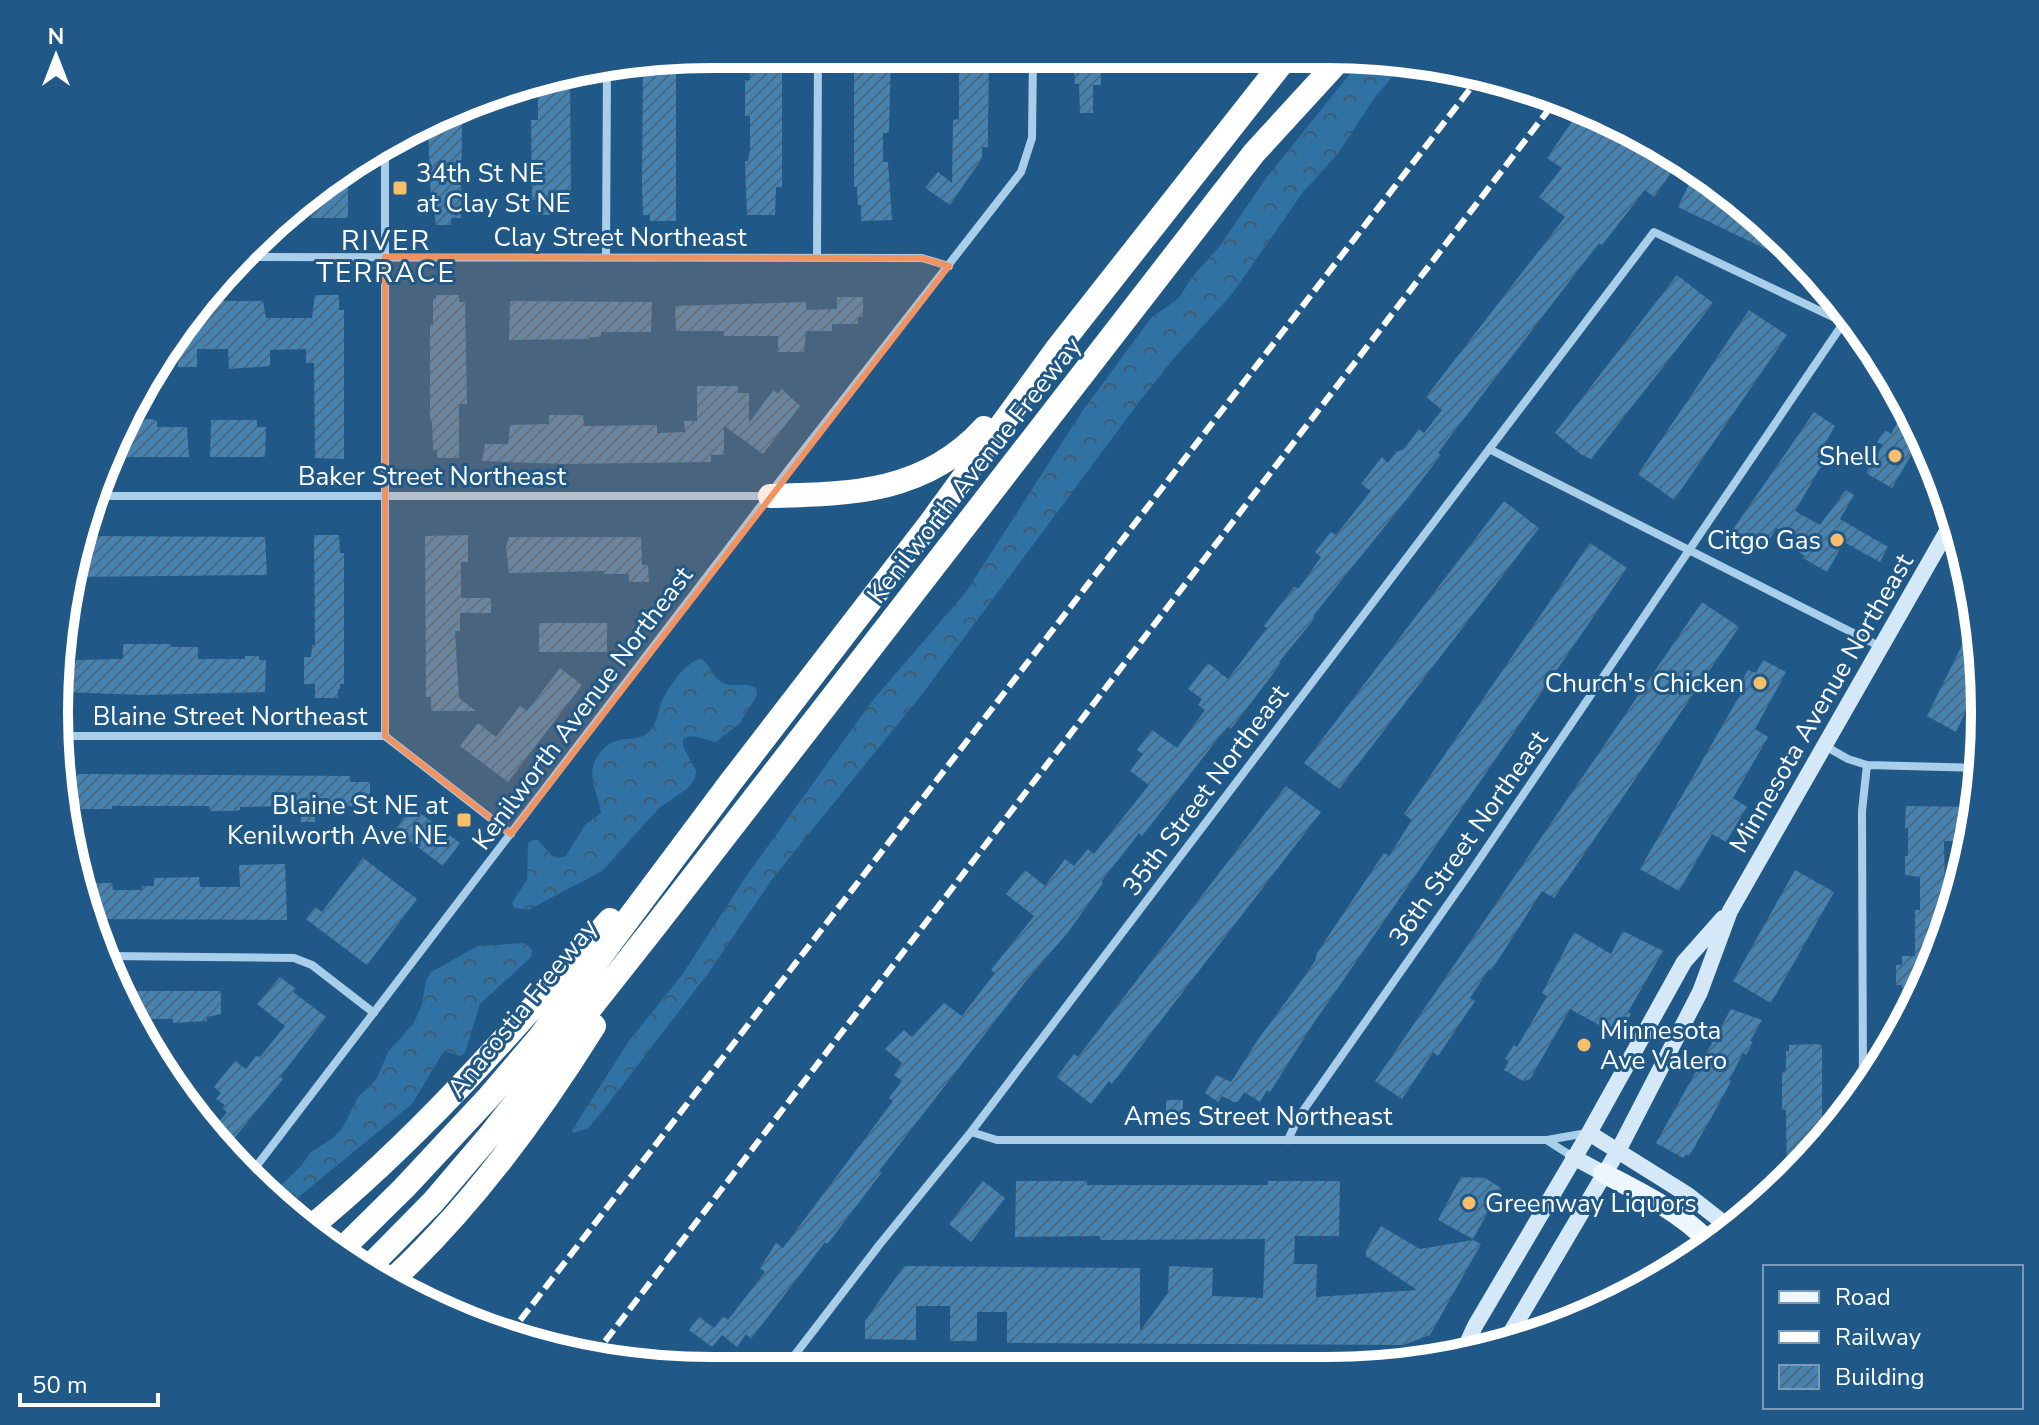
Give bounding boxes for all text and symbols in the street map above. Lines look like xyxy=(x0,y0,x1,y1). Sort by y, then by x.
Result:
north arrow xyxy=(16,16,96,96)
text: N xyxy=(48,22,64,52)
place label: 34th St NE at Clay St NE xyxy=(416,156,571,221)
marker: 34th St NE at Clay St NE xyxy=(391,179,409,197)
street label: Clay Street Northeast xyxy=(493,220,747,255)
district label: RIVER TERRACE xyxy=(316,222,456,292)
street label: Kenilworth Avenue Freeway xyxy=(859,329,1090,611)
place label: Shell xyxy=(1819,439,1879,474)
marker: Shell xyxy=(1886,447,1904,465)
street label: Baker Street Northeast xyxy=(298,459,567,494)
place label: Citgo Gas xyxy=(1707,523,1821,558)
marker: Citgo Gas xyxy=(1828,531,1846,549)
street label: Minnesota Avenue Northeast xyxy=(1721,547,1922,859)
street label: Kenilworth Avenue Northeast xyxy=(464,559,701,857)
place label: Church's Chicken xyxy=(1545,666,1744,701)
marker: Church's Chicken xyxy=(1751,674,1769,692)
street label: 35th Street Northeast xyxy=(1114,677,1297,903)
street label: Blaine Street Northeast xyxy=(93,699,368,734)
street label: 36th Street Northeast xyxy=(1381,723,1557,953)
place label: Blaine St NE at Kenilworth Ave NE xyxy=(227,788,449,853)
marker: Blaine St NE at Kenilworth Ave NE xyxy=(455,811,473,829)
street label: Anacostia Freeway xyxy=(439,911,606,1105)
place label: Minnesota Ave Valero xyxy=(1600,1013,1727,1078)
marker: Minnesota Ave Valero xyxy=(1575,1036,1593,1054)
street label: Ames Street Northeast xyxy=(1124,1099,1393,1134)
place label: Greenway Liquors xyxy=(1485,1186,1697,1221)
marker: Greenway Liquors xyxy=(1460,1194,1478,1212)
legend xyxy=(1763,1265,2023,1409)
text: Road xyxy=(1835,1281,1891,1313)
text: Railway xyxy=(1835,1321,1922,1353)
scale bar xyxy=(20,1357,158,1407)
text: Building xyxy=(1835,1361,1925,1393)
text: 50 m xyxy=(32,1369,88,1401)

